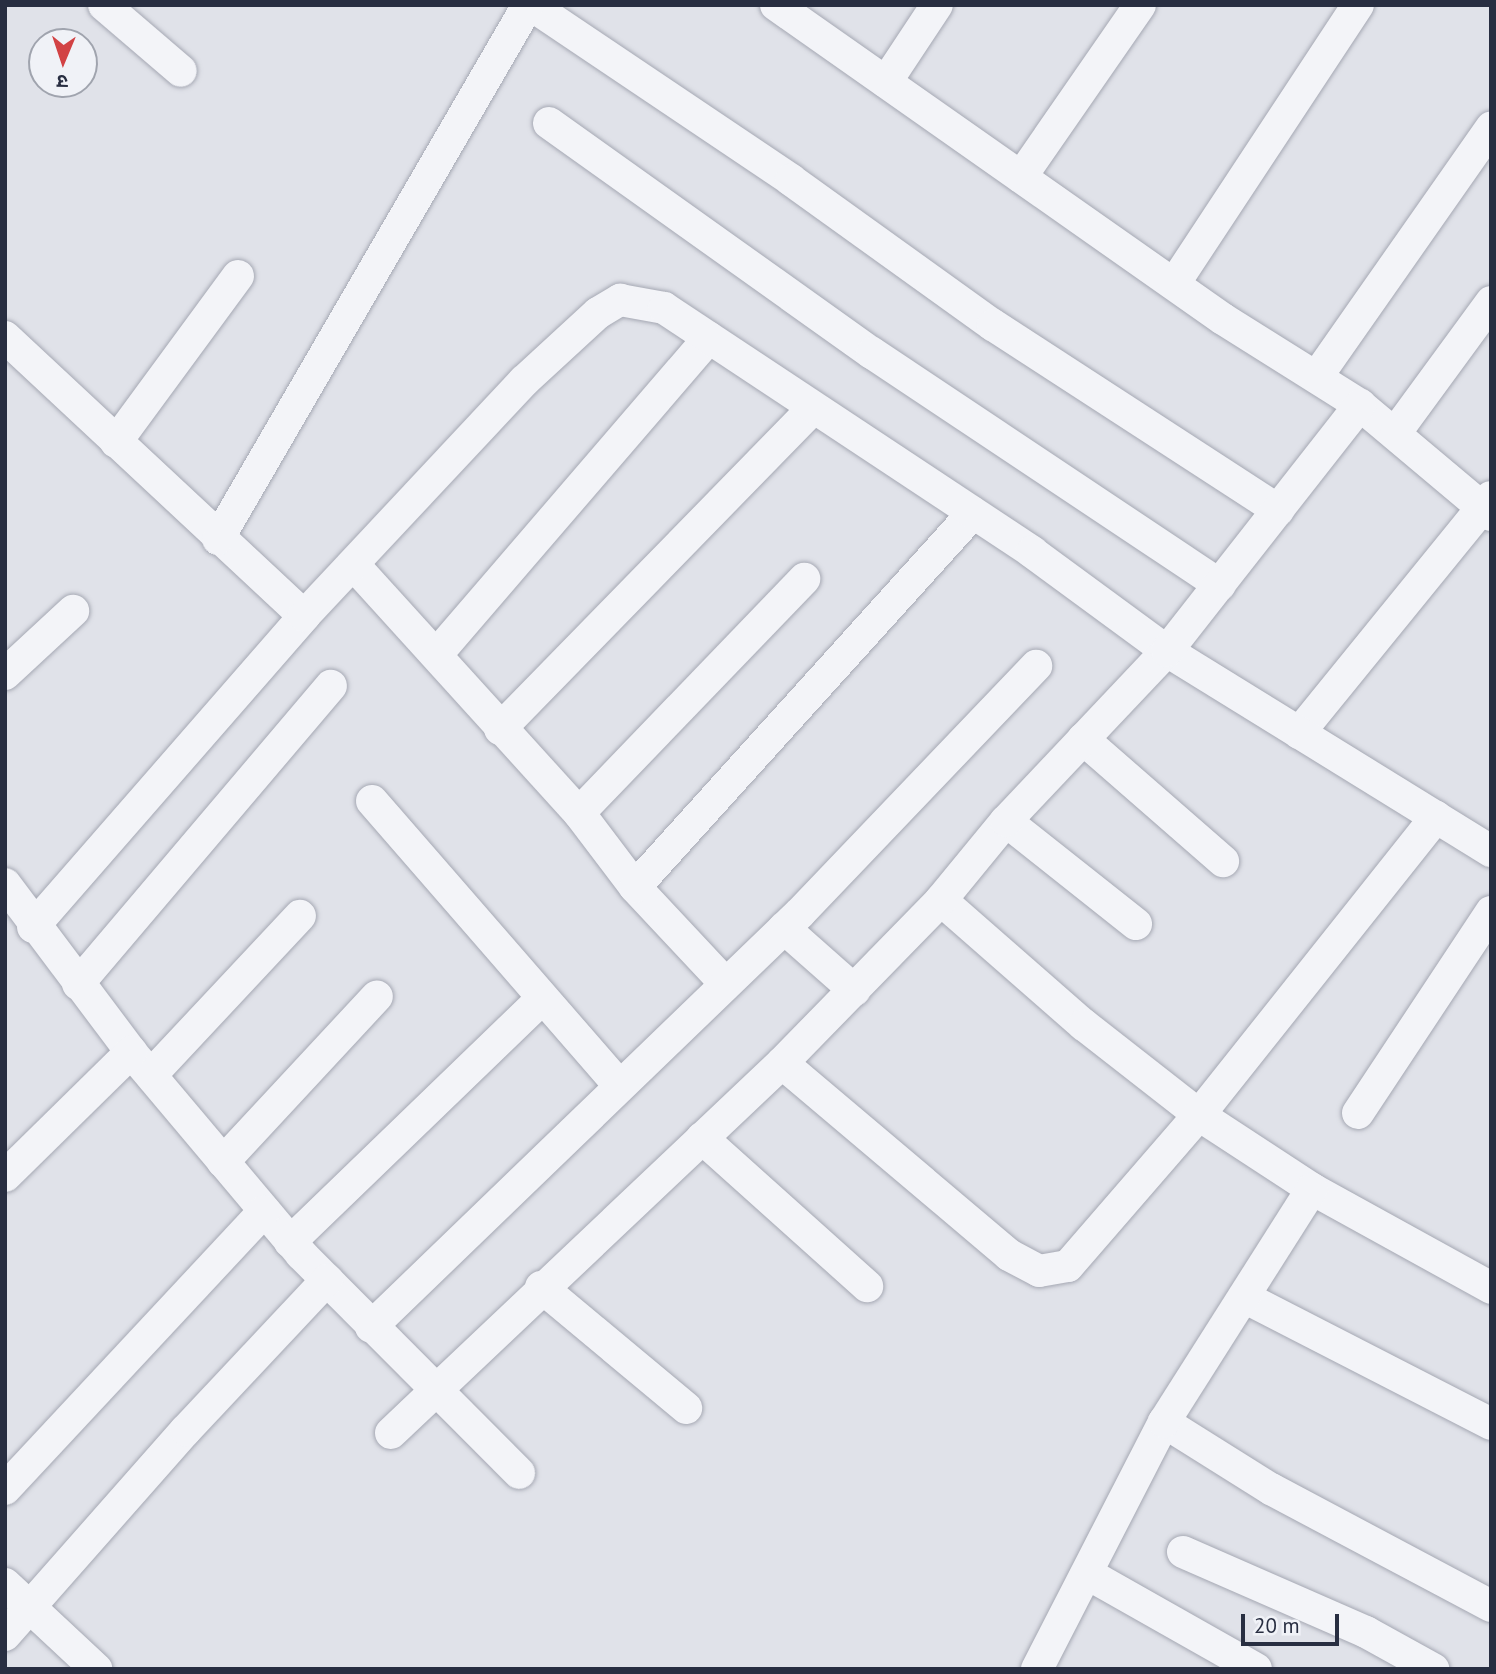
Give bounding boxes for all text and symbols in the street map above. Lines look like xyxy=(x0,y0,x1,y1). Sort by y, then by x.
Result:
north arrow xyxy=(28,28,98,98)
text: उ xyxy=(56,70,68,94)
scale bar xyxy=(1244,1600,1342,1644)
text: 20 m xyxy=(1254,1612,1300,1639)

